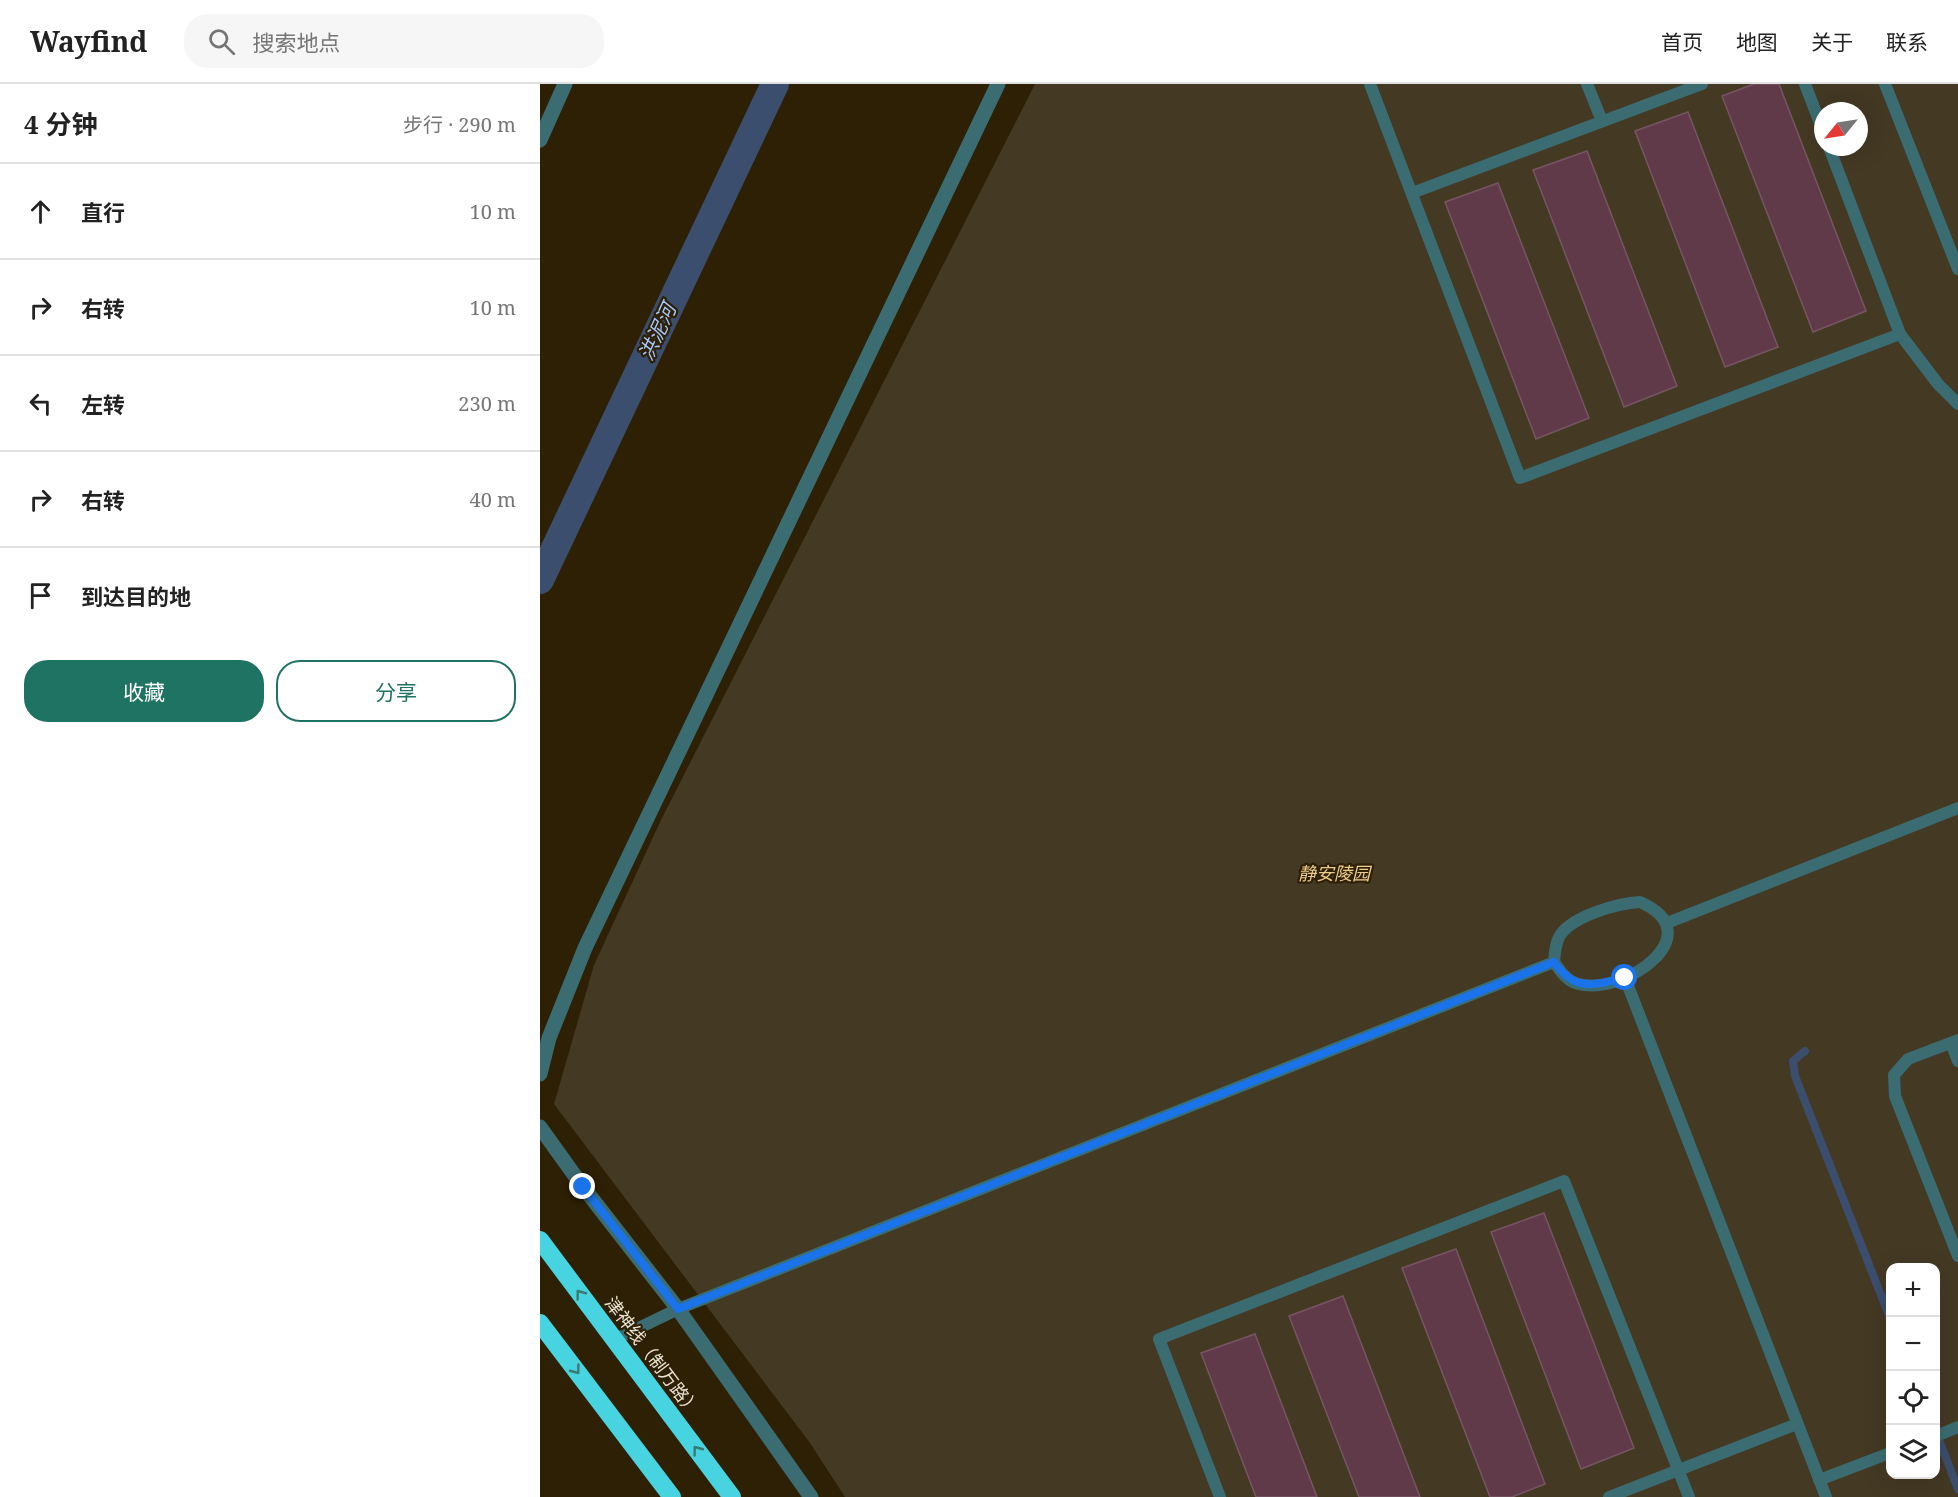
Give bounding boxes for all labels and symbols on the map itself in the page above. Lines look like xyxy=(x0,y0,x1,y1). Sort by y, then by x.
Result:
north arrow xyxy=(1814,102,1868,156)
water label: 洪泥河 xyxy=(632,295,684,365)
park label: 静安陵园 xyxy=(1298,861,1373,885)
route start xyxy=(1611,964,1637,990)
route end xyxy=(569,1173,595,1199)
one-way arrow xyxy=(576,1289,587,1300)
street label: 津神线（制万路） xyxy=(600,1291,706,1421)
one-way arrow xyxy=(568,1363,579,1374)
one-way arrow xyxy=(693,1446,704,1457)

